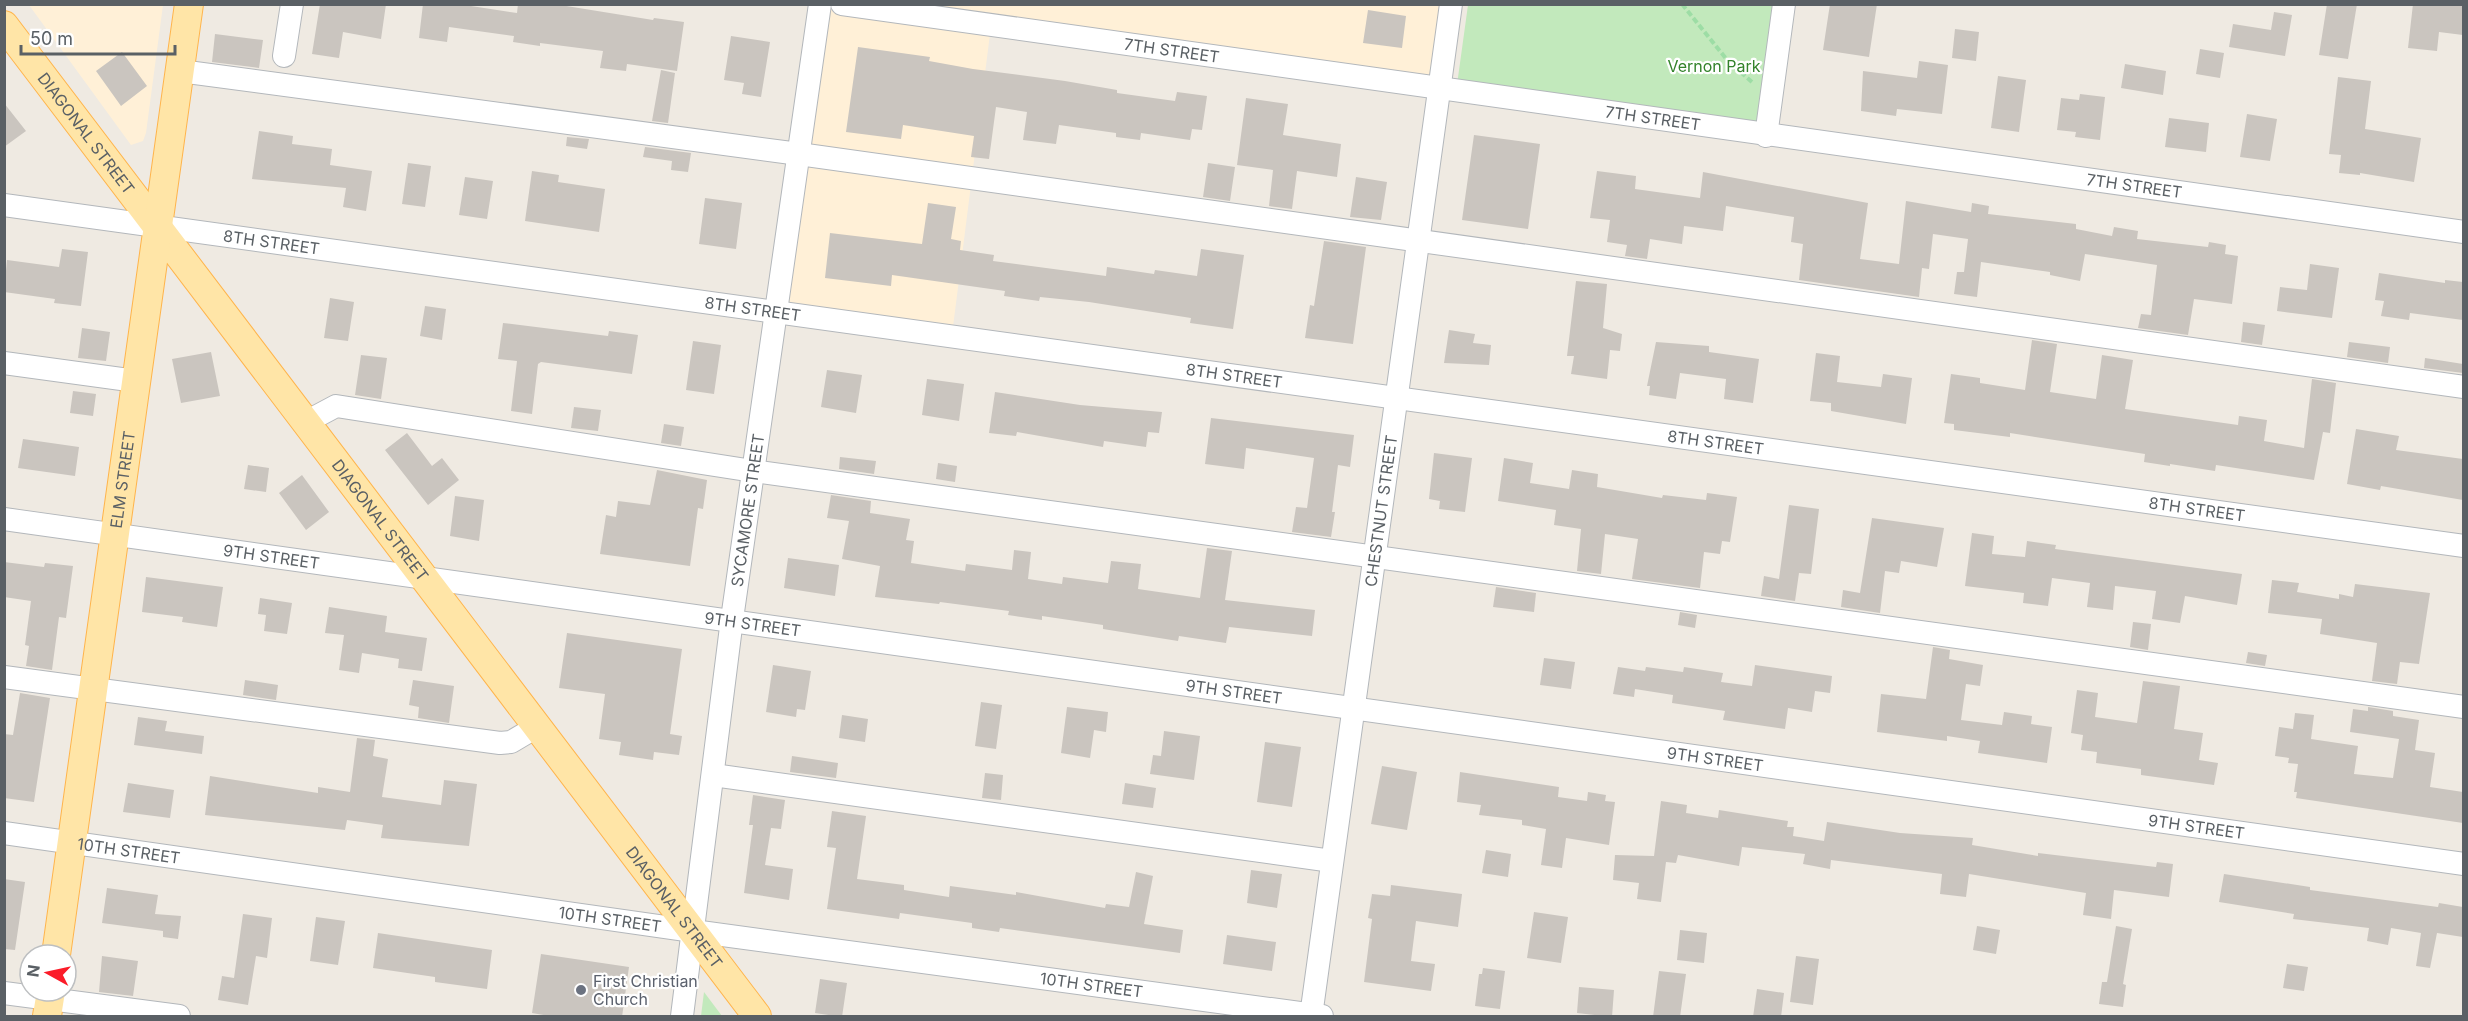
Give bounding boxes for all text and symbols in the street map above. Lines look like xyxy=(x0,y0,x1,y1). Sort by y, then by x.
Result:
scale bar xyxy=(21,18,176,56)
text: 50 m xyxy=(30,28,73,49)
street label: 7TH STREET xyxy=(1123,34,1221,67)
park label: Vernon Park xyxy=(1667,56,1761,76)
street label: DIAGONAL STREET xyxy=(34,68,139,198)
street label: 7TH STREET xyxy=(1604,101,1702,135)
street label: 7TH STREET xyxy=(2085,169,2183,202)
street label: 8TH STREET xyxy=(222,226,321,259)
street label: 8TH STREET xyxy=(703,292,802,325)
street label: 8TH STREET xyxy=(1185,359,1284,392)
street label: 8TH STREET xyxy=(1666,426,1765,459)
street label: ELM STREET xyxy=(106,430,139,530)
street label: SYCAMORE STREET xyxy=(727,432,768,588)
street label: CHESTNUT STREET xyxy=(1360,434,1401,588)
street label: DIAGONAL STREET xyxy=(328,455,433,585)
street label: 8TH STREET xyxy=(2148,492,2246,526)
street label: 9TH STREET xyxy=(222,540,321,573)
street label: 9TH STREET xyxy=(703,607,802,641)
street label: 9TH STREET xyxy=(1184,675,1283,708)
street label: 9TH STREET xyxy=(1666,742,1765,776)
street label: 9TH STREET xyxy=(2147,810,2246,843)
street label: 10TH STREET xyxy=(76,834,182,868)
street label: DIAGONAL STREET xyxy=(622,842,727,972)
street label: 10TH STREET xyxy=(557,902,663,936)
north arrow xyxy=(18,943,78,1003)
text: N xyxy=(22,963,44,978)
street label: 10TH STREET xyxy=(1039,968,1144,1002)
place label: First Christian Church xyxy=(593,971,698,1009)
marker: First Christian Church xyxy=(574,983,588,997)

